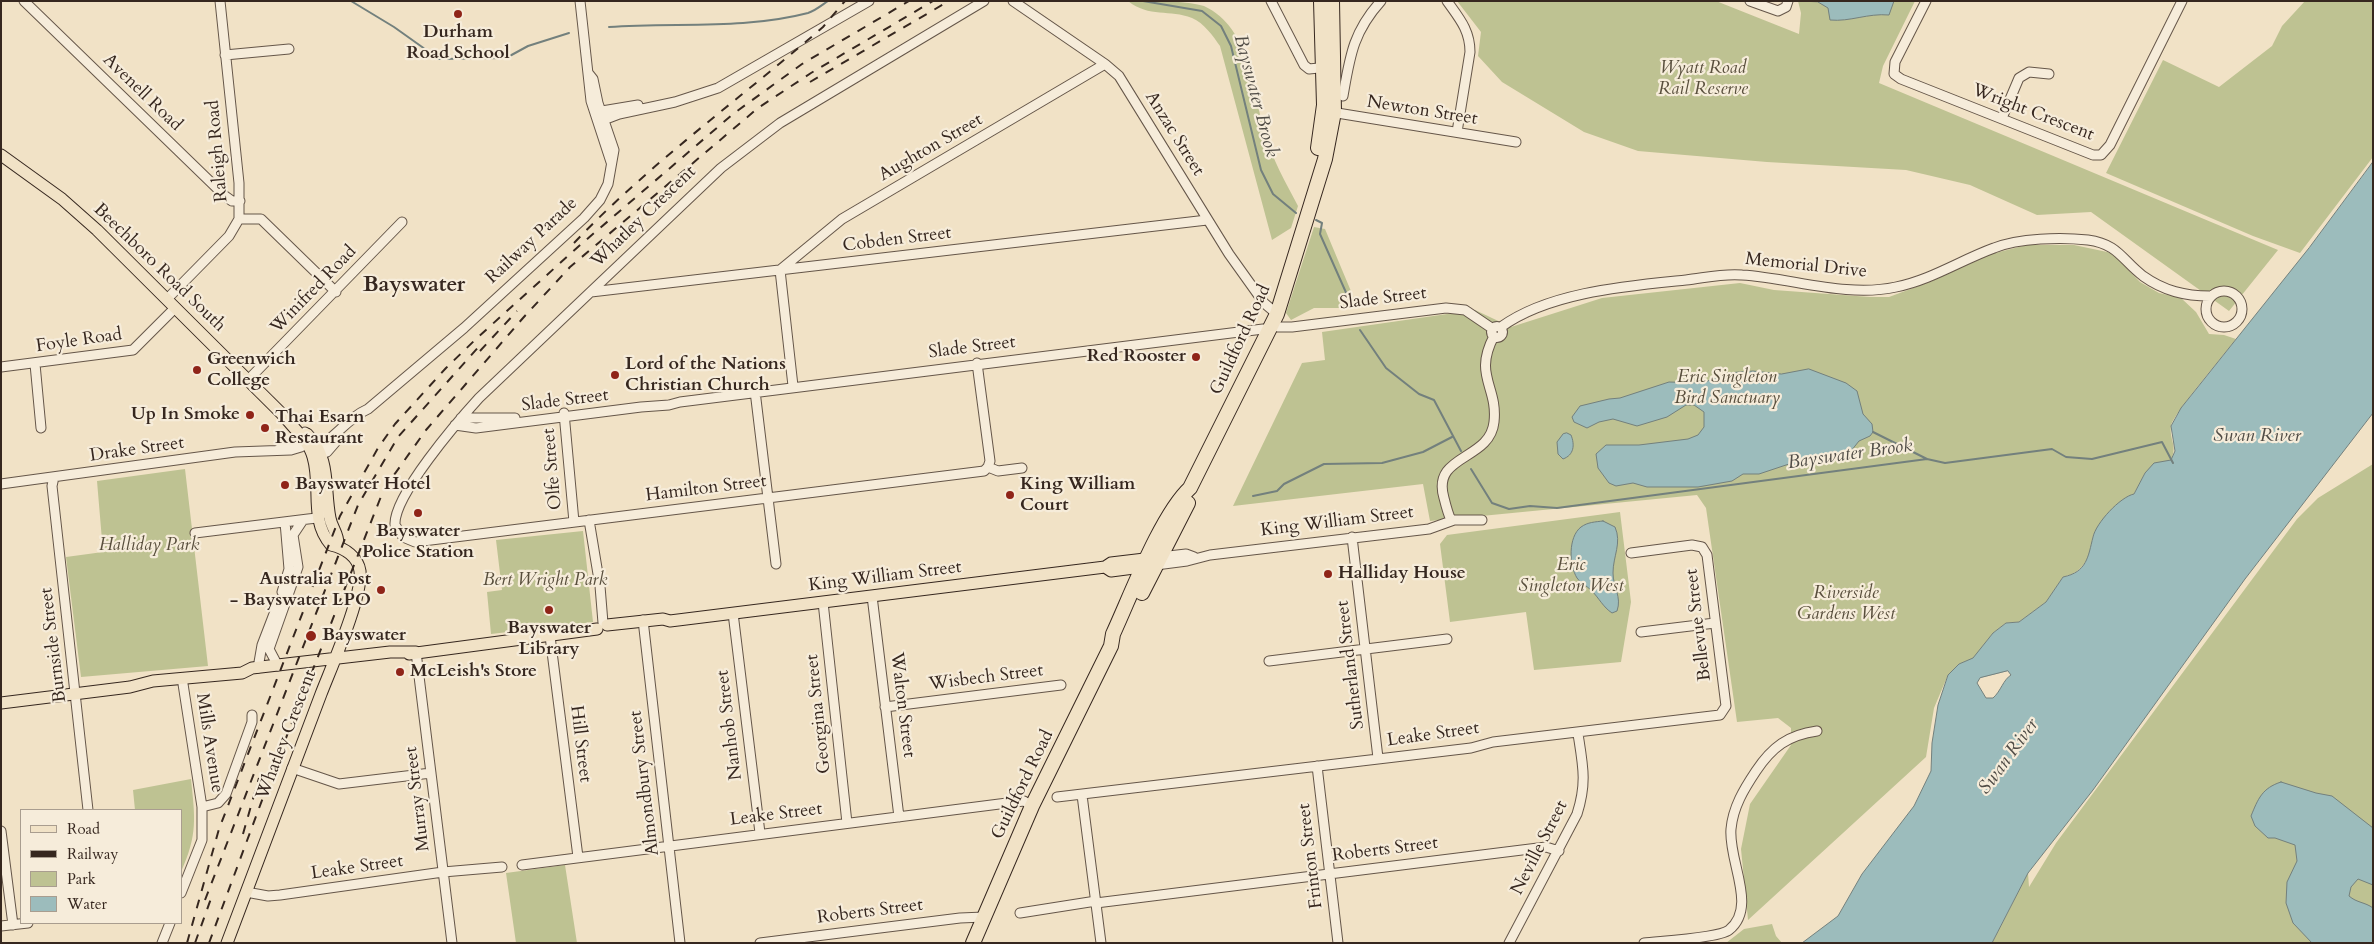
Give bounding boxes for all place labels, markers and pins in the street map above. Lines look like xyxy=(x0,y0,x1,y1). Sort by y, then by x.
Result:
marker: Durham Road School xyxy=(452,8,464,20)
place label: Durham Road School xyxy=(406,22,510,64)
place label: Red Rooster xyxy=(1087,346,1186,368)
place label: Greenwich College xyxy=(207,349,296,392)
marker: Red Rooster xyxy=(1190,351,1202,363)
place label: Lord of the Nations Christian Church xyxy=(625,354,786,396)
marker: Greenwich College xyxy=(191,364,203,376)
marker: Lord of the Nations Christian Church xyxy=(609,369,621,381)
place label: Up In Smoke xyxy=(131,404,240,426)
place label: Thai Esarn Restaurant xyxy=(275,407,364,449)
marker: Up In Smoke xyxy=(244,409,256,421)
marker: Thai Esarn Restaurant xyxy=(259,422,271,434)
place label: Bayswater Hotel xyxy=(295,474,431,496)
place label: King William Court xyxy=(1020,474,1135,516)
marker: Bayswater Hotel xyxy=(279,479,291,491)
marker: King William Court xyxy=(1004,489,1016,501)
marker: Bayswater Police Station xyxy=(412,507,424,519)
place label: Bayswater Police Station xyxy=(362,521,474,564)
place label: Halliday House xyxy=(1338,563,1466,585)
marker: Halliday House xyxy=(1322,568,1334,580)
place label: Australia Post - Bayswater LPO xyxy=(230,569,371,612)
marker: Australia Post - Bayswater LPO xyxy=(375,584,387,596)
marker: Bayswater Library xyxy=(543,604,555,616)
place label: Bayswater Library xyxy=(507,618,591,660)
place label: Bayswater xyxy=(322,625,406,647)
marker: Bayswater xyxy=(304,629,318,643)
place label: McLeish's Store xyxy=(410,661,537,683)
marker: McLeish's Store xyxy=(394,666,406,678)

